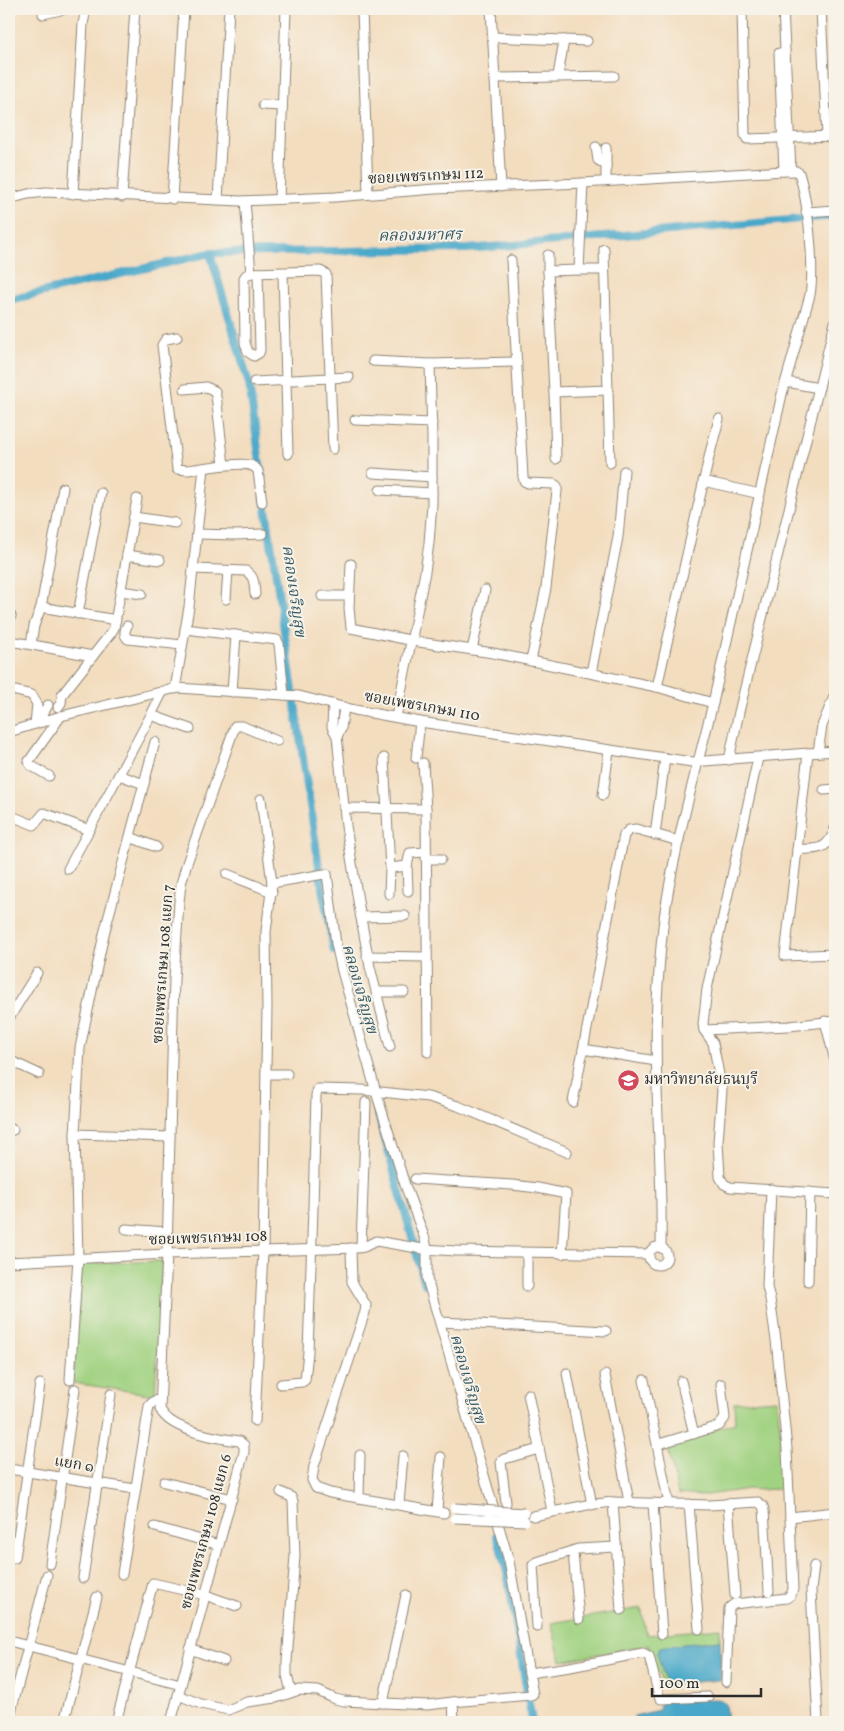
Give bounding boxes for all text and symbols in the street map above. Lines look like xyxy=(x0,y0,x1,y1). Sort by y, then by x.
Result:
street label: ซอยเพชรเกษม 112 xyxy=(368,163,484,191)
water label: คลองมหาศร xyxy=(378,224,464,248)
water label: คลองเจริญสุข xyxy=(276,544,310,639)
street label: ซอยเพชรเกษม 110 xyxy=(363,687,481,727)
street label: ซอยเพชรเกษม 108 แยก 7 xyxy=(148,884,180,1044)
water label: คลองเจริญสุข xyxy=(336,942,383,1037)
school or university icon: มหาวิทยาลัยธนบุรี xyxy=(616,1068,640,1092)
place label: มหาวิทยาลัยธนบุรี xyxy=(644,1070,758,1091)
street label: ซอยเพชรเกษม 108 xyxy=(148,1226,268,1252)
water label: คลองเจริญสุข xyxy=(444,1332,491,1427)
street label: แยก ๑ xyxy=(53,1451,95,1479)
street label: ซอยเพชรเกษม 108 แยก 6 xyxy=(176,1452,238,1612)
scale bar xyxy=(652,1666,760,1698)
text: 100 m xyxy=(659,1674,699,1695)

